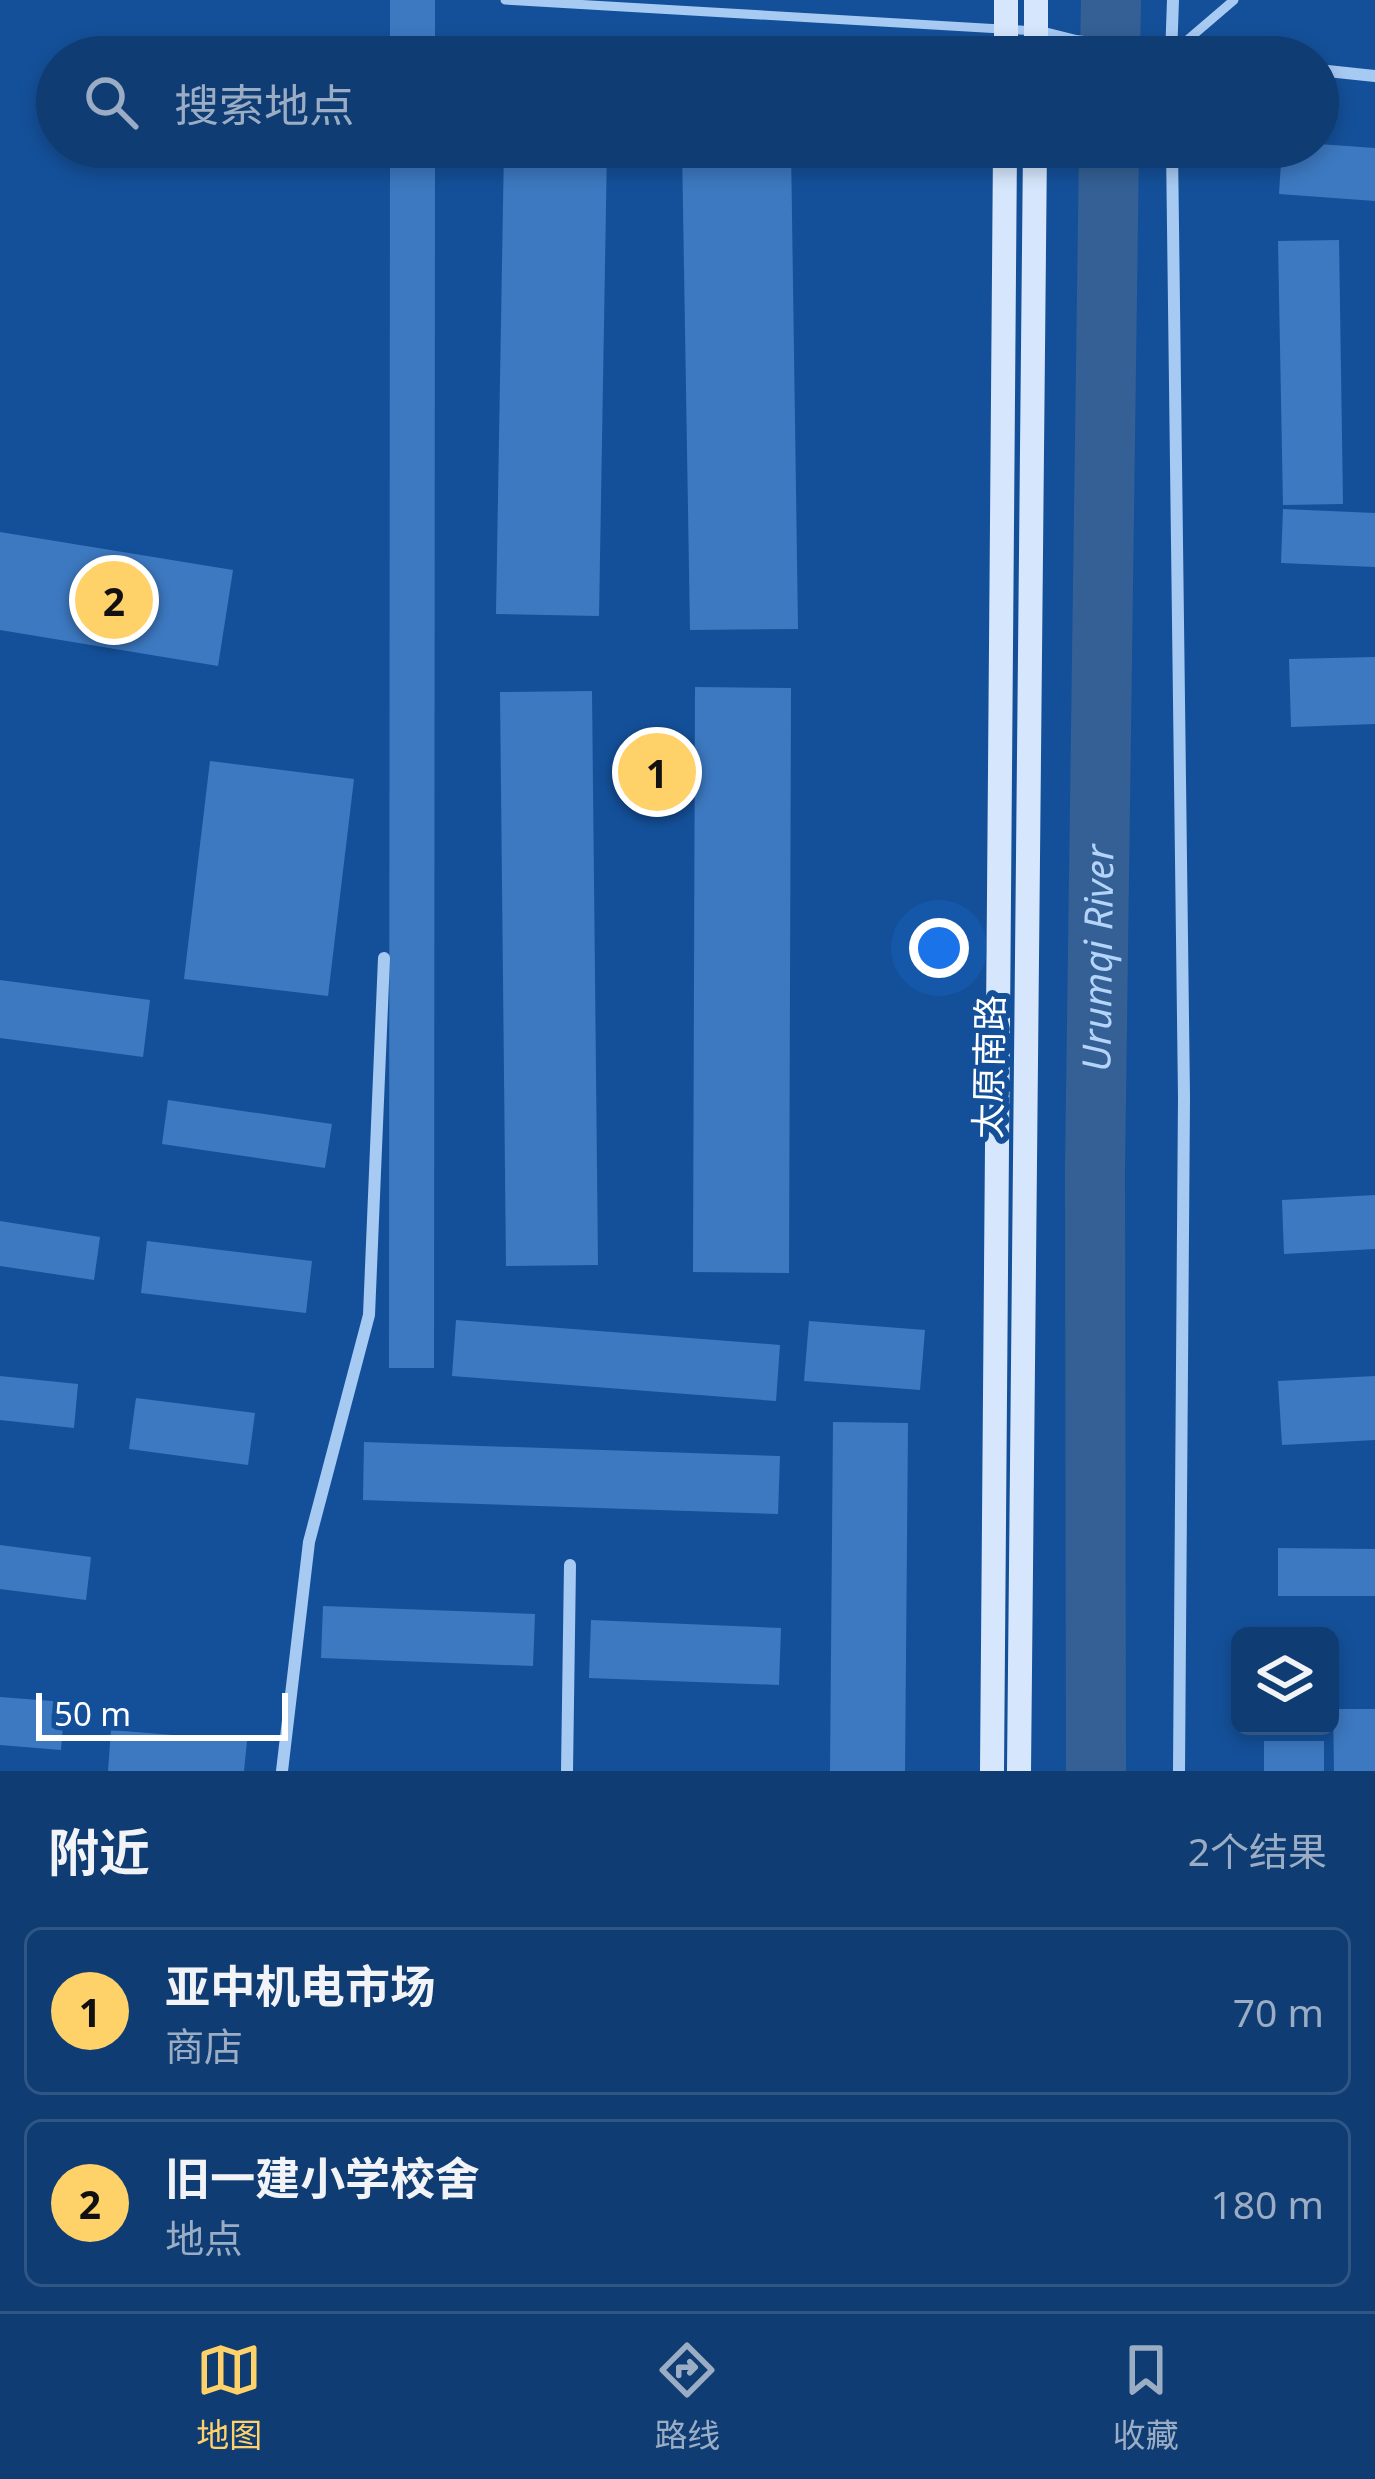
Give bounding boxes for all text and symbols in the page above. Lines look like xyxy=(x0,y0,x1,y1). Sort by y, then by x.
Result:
search box xyxy=(36,36,1339,168)
icon: search xyxy=(78,69,144,135)
text: 搜索地点 xyxy=(174,74,354,135)
pin: 2 xyxy=(75,555,153,645)
pin: 1 xyxy=(618,727,696,817)
water label: Urumqi River xyxy=(1068,843,1124,1072)
your location xyxy=(909,918,969,978)
street label: 太原南路 xyxy=(963,995,1014,1139)
map controls xyxy=(1231,1627,1339,1735)
button: layers xyxy=(1231,1627,1339,1735)
scale bar xyxy=(36,1687,288,1740)
text: 50 m xyxy=(54,1691,131,1736)
text: 附近 xyxy=(48,1816,150,1886)
text: 2个结果 xyxy=(1188,1824,1327,1877)
text: 亚中机电市场 xyxy=(165,1955,435,2016)
text: 1 xyxy=(79,1985,101,2038)
text: 70 m xyxy=(1233,1985,1324,2038)
text: 商店 xyxy=(165,2019,243,2072)
text: 旧一建小学校舍 xyxy=(165,2147,480,2208)
text: 2 xyxy=(79,2177,101,2230)
text: 180 m xyxy=(1210,2177,1324,2230)
text: 地点 xyxy=(165,2211,243,2264)
tab: 地图 xyxy=(196,2337,262,2457)
tab: 路线 xyxy=(654,2337,720,2457)
tab: 收藏 xyxy=(1113,2337,1179,2457)

